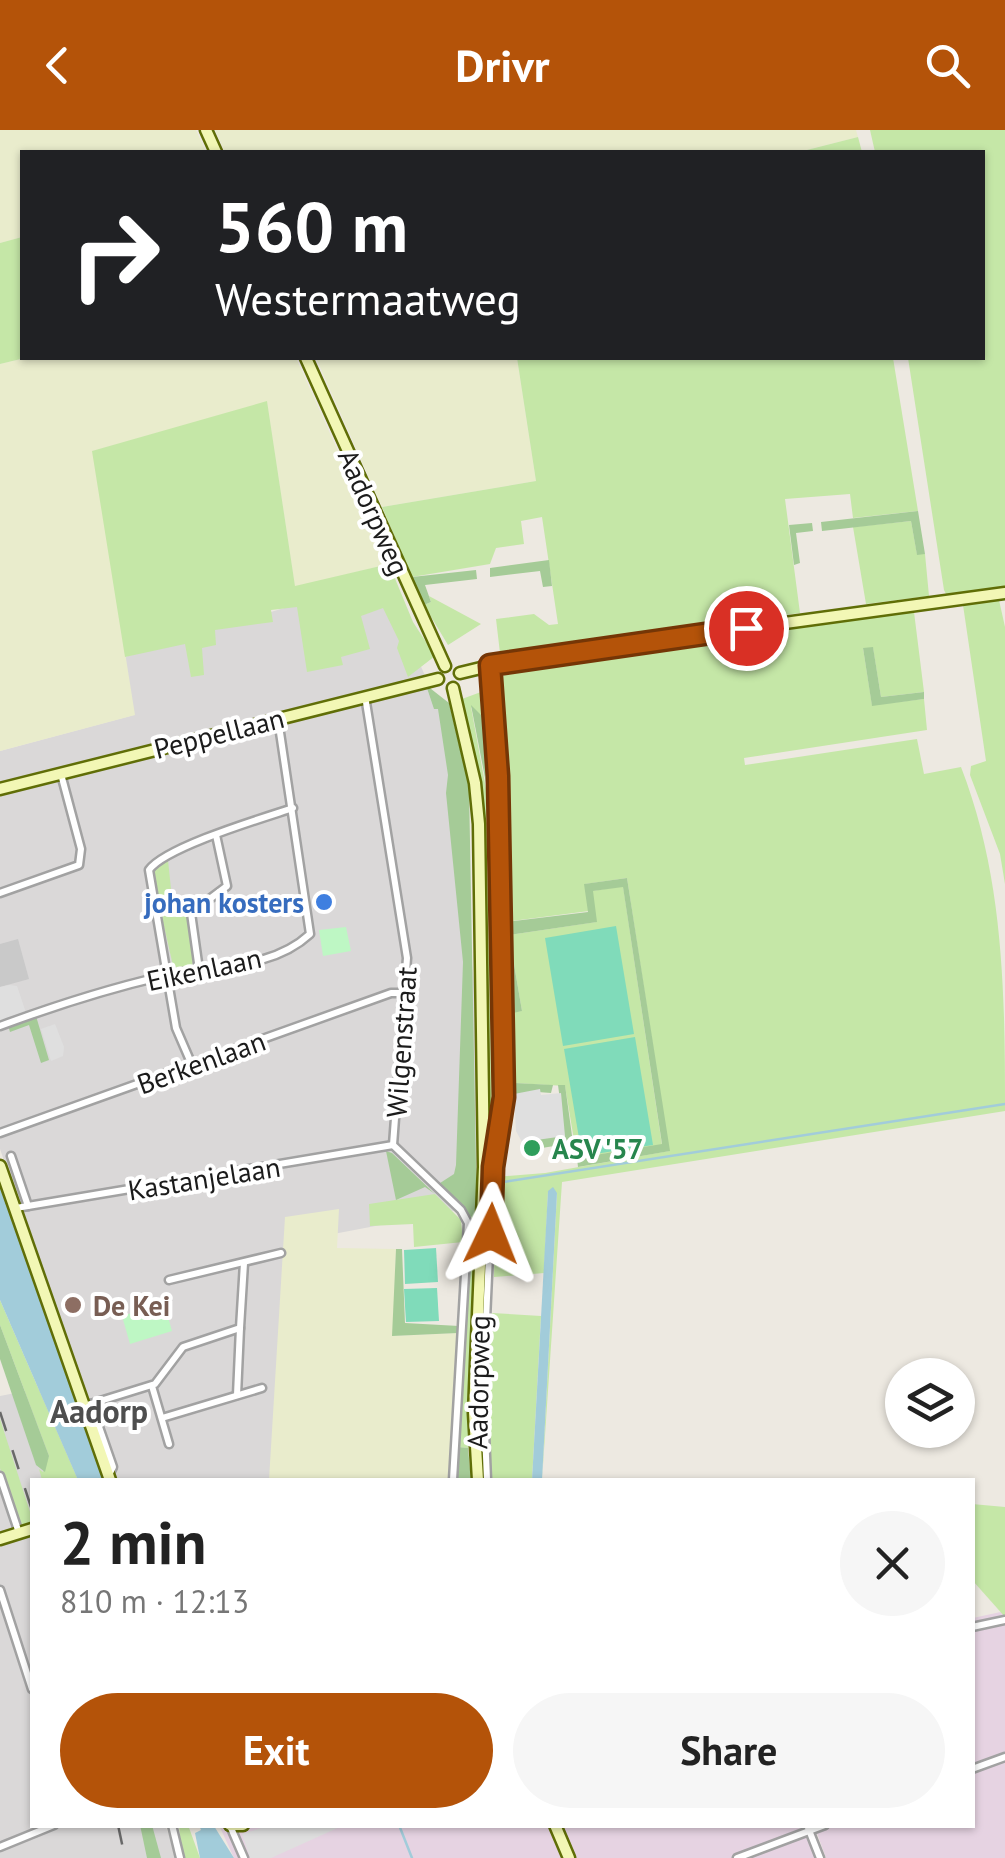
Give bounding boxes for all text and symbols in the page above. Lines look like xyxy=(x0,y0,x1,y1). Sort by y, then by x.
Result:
text: Drivr xyxy=(455,36,550,94)
icon: back xyxy=(30,38,85,93)
icon: search xyxy=(920,38,975,93)
text: 560 m xyxy=(215,181,408,271)
icon: right xyxy=(50,190,180,320)
text: Westermaatweg xyxy=(215,269,521,327)
street label: Aadorpweg xyxy=(330,443,418,581)
pin xyxy=(704,586,789,671)
icon: arrive xyxy=(719,601,774,656)
street label: Peppellaan xyxy=(150,699,288,767)
place label: johan kosters xyxy=(143,884,304,921)
marker: johan kosters xyxy=(313,891,335,913)
street label: Eikenlaan xyxy=(143,939,265,999)
street label: Wilgenstraat xyxy=(377,965,425,1119)
street label: Berkenlaan xyxy=(132,1022,270,1102)
place label: ASV '57 xyxy=(552,1130,643,1167)
marker: ASV '57 xyxy=(521,1137,543,1159)
street label: Kastanjelaan xyxy=(125,1148,283,1208)
position arrow xyxy=(439,1182,543,1286)
place label: De Kei xyxy=(93,1287,170,1324)
marker: De Kei xyxy=(62,1294,84,1316)
street label: Aadorpweg xyxy=(458,1315,498,1449)
map controls xyxy=(885,1358,975,1448)
button: layers xyxy=(885,1358,975,1448)
district label: Aadorp xyxy=(50,1390,148,1432)
text: 2 min xyxy=(60,1503,206,1581)
button: close xyxy=(840,1511,945,1616)
text: 810 m · 12:13 xyxy=(60,1580,249,1622)
button: Exit xyxy=(60,1693,493,1808)
button: Share xyxy=(513,1693,945,1808)

